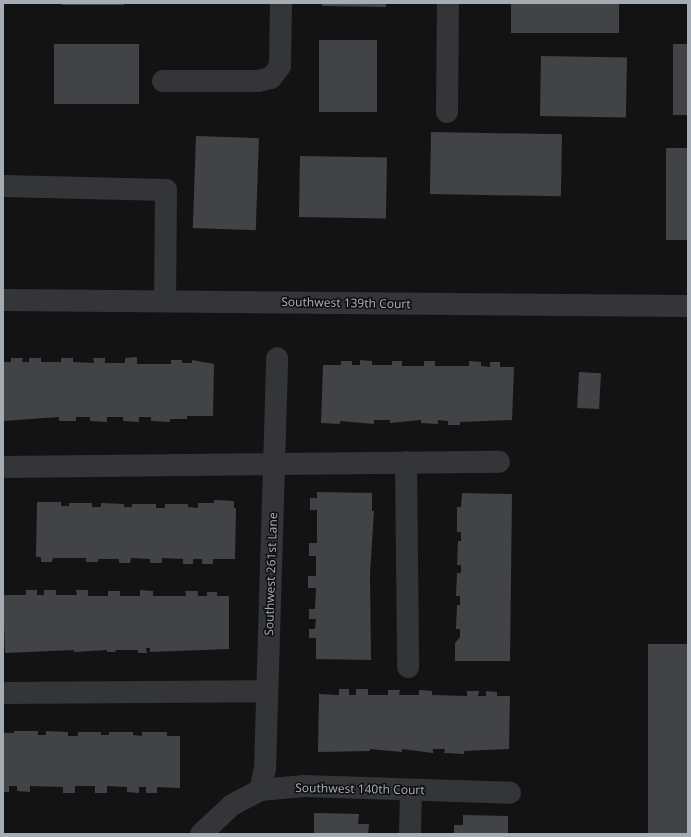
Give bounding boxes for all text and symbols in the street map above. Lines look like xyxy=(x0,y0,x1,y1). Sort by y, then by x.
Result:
street label: Southwest 139th Court xyxy=(281,295,411,311)
street label: Southwest 261st Lane xyxy=(262,512,280,636)
street label: Southwest 140th Court xyxy=(295,781,425,797)

